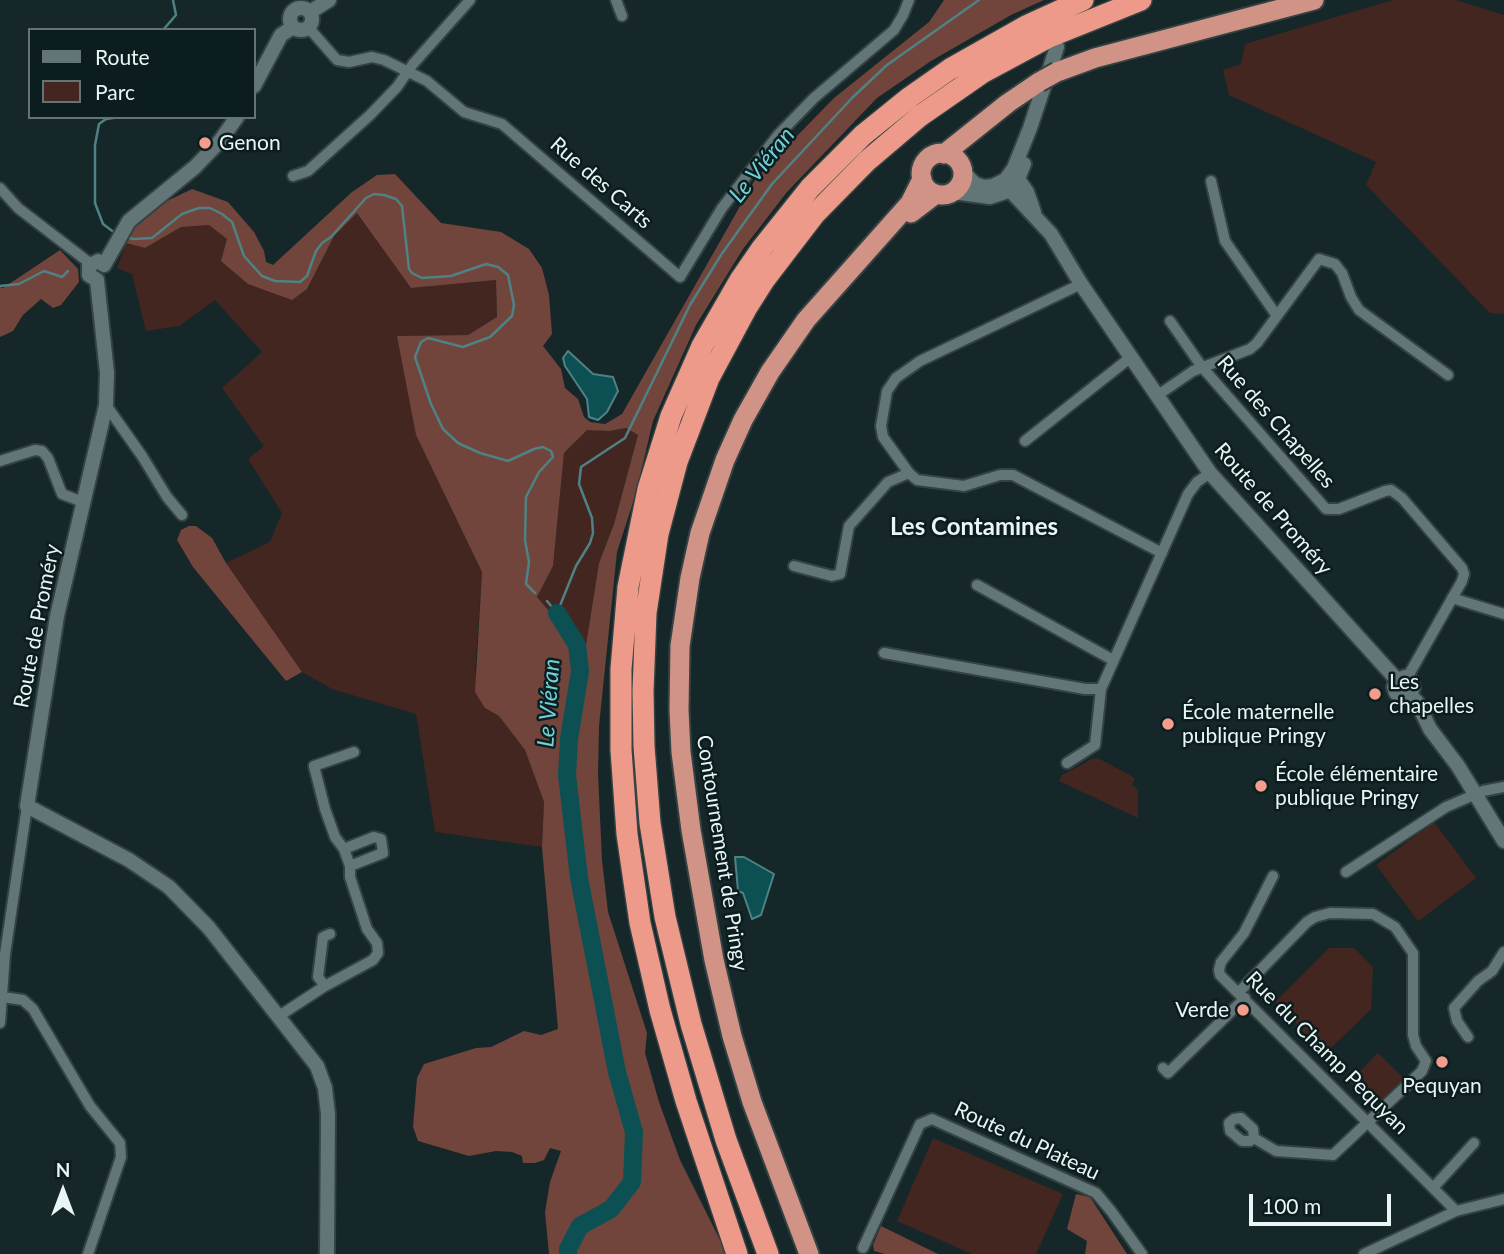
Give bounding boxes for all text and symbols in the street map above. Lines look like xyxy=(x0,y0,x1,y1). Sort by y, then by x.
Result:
legend xyxy=(28,28,256,119)
text: Route xyxy=(95,44,150,69)
text: Parc xyxy=(95,79,135,104)
water label: Le Viéran xyxy=(723,122,801,208)
place label: Genon xyxy=(219,130,281,156)
street label: Rue des Carts xyxy=(545,132,657,234)
marker: Genon xyxy=(197,135,213,151)
street label: Rue des Chapelles xyxy=(1212,351,1340,493)
street label: Route de Proméry xyxy=(1209,438,1337,580)
district label: Les Contamines xyxy=(890,513,1058,541)
street label: Route de Proméry xyxy=(9,542,65,710)
water label: Le Viéran xyxy=(532,658,566,748)
place label: Les chapelles xyxy=(1389,669,1474,719)
marker: Les chapelles xyxy=(1367,686,1383,702)
place label: École maternelle publique Pringy xyxy=(1182,699,1334,749)
marker: École maternelle publique Pringy xyxy=(1160,716,1176,732)
street label: Contournement de Pringy xyxy=(691,733,753,973)
place label: École élémentaire publique Pringy xyxy=(1275,761,1438,811)
marker: École élémentaire publique Pringy xyxy=(1253,778,1269,794)
street label: Rue du Champ Pequyan xyxy=(1240,966,1414,1140)
place label: Verde xyxy=(1175,997,1229,1023)
marker: Verde xyxy=(1235,1002,1251,1018)
marker: Pequyan xyxy=(1434,1054,1450,1070)
place label: Pequyan xyxy=(1402,1073,1482,1099)
street label: Route du Plateau xyxy=(950,1096,1104,1186)
north arrow xyxy=(28,1156,98,1226)
text: N xyxy=(56,1158,70,1181)
scale bar xyxy=(1252,1180,1394,1224)
text: 100 m xyxy=(1262,1193,1321,1218)

